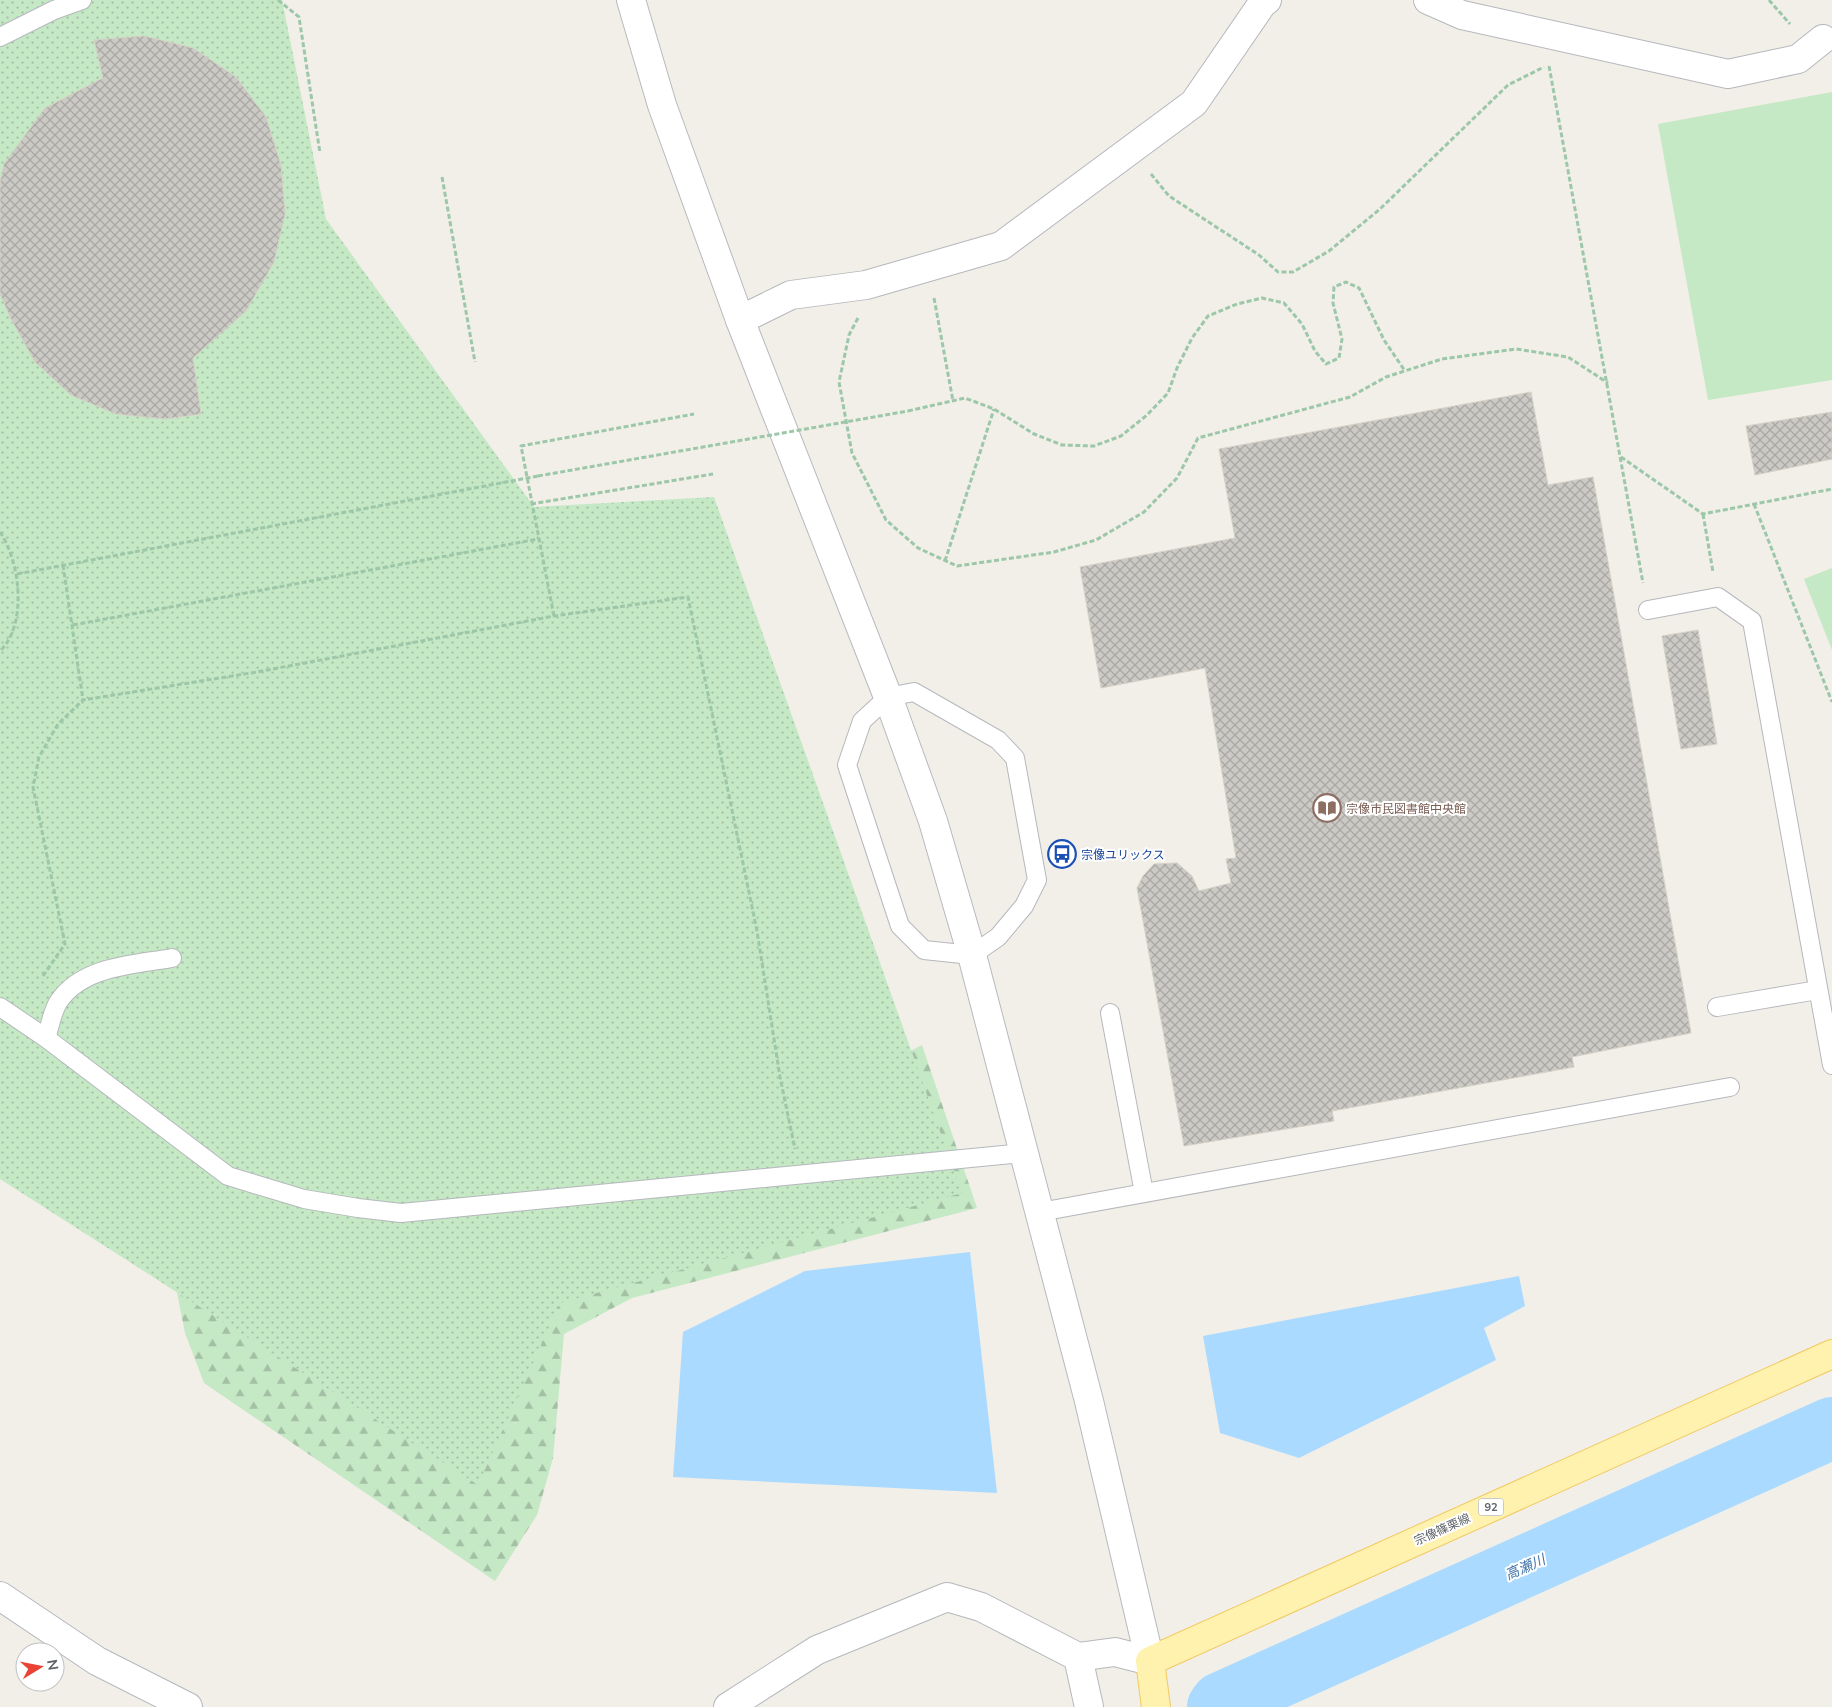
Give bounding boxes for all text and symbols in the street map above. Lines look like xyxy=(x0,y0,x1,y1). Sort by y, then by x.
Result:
library icon: 宗像市民図書館中央館 xyxy=(1312,793,1342,823)
place label: 宗像市民図書館中央館 xyxy=(1346,801,1466,816)
bus stop icon: 宗像ユリックス xyxy=(1047,839,1077,869)
place label: 宗像ユリックス xyxy=(1081,847,1165,862)
road number: 92 xyxy=(1478,1498,1504,1515)
street label: 宗像篠栗線 xyxy=(1412,1510,1472,1548)
water label: 高瀬川 xyxy=(1502,1549,1550,1584)
north arrow xyxy=(15,1642,65,1692)
text: N xyxy=(43,1658,63,1672)

